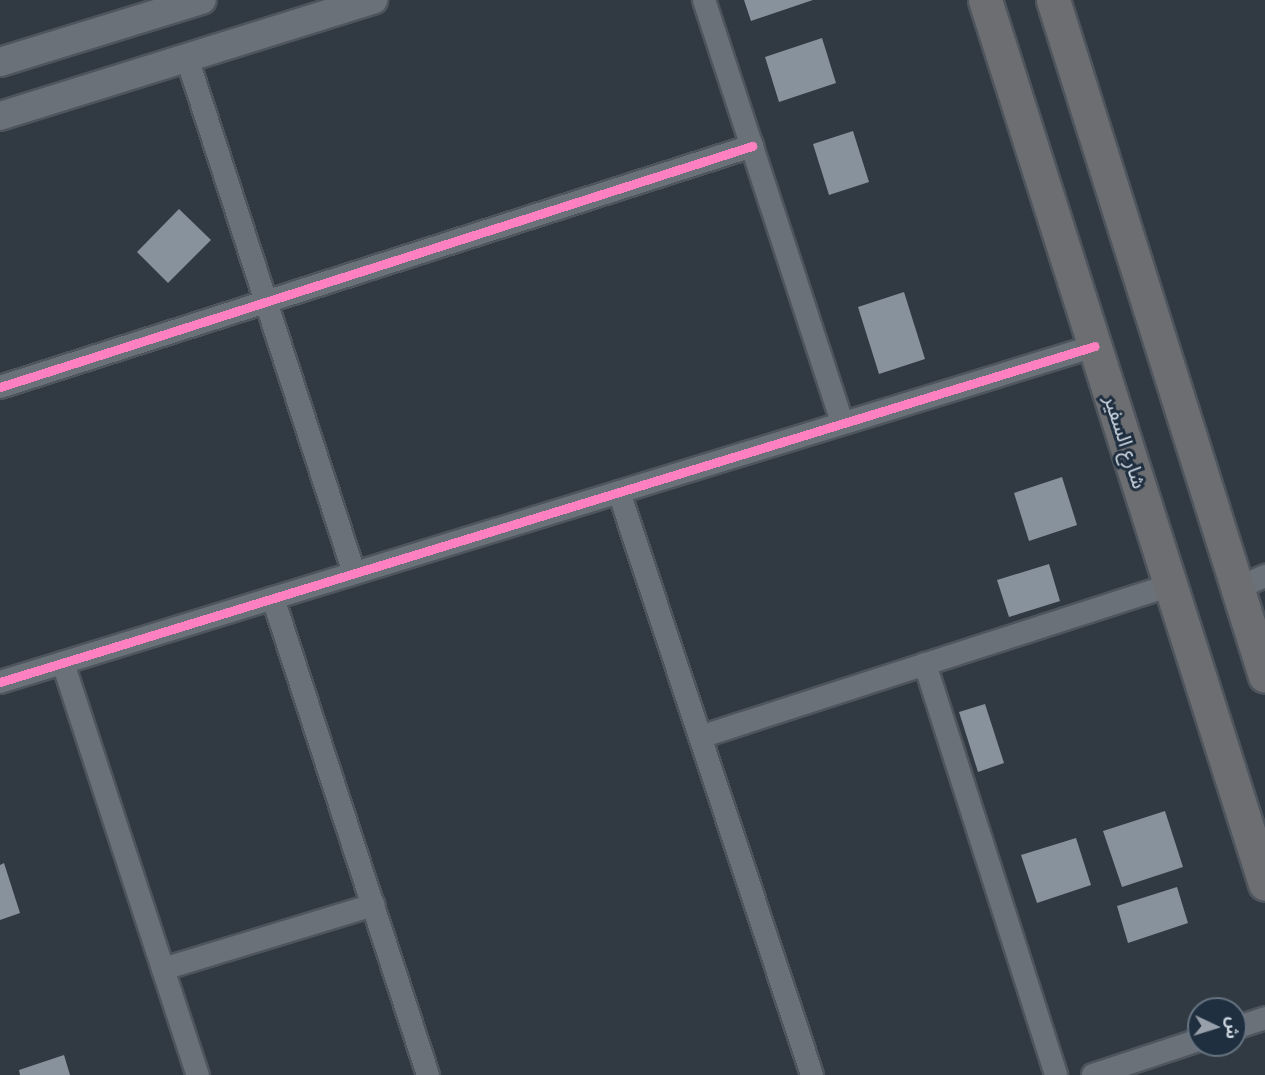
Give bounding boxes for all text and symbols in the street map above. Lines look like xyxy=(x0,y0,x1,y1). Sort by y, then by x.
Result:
street label: شارع السفير xyxy=(1099,392,1151,492)
north arrow xyxy=(1187,997,1247,1057)
text: ش xyxy=(1222,1016,1244,1040)

